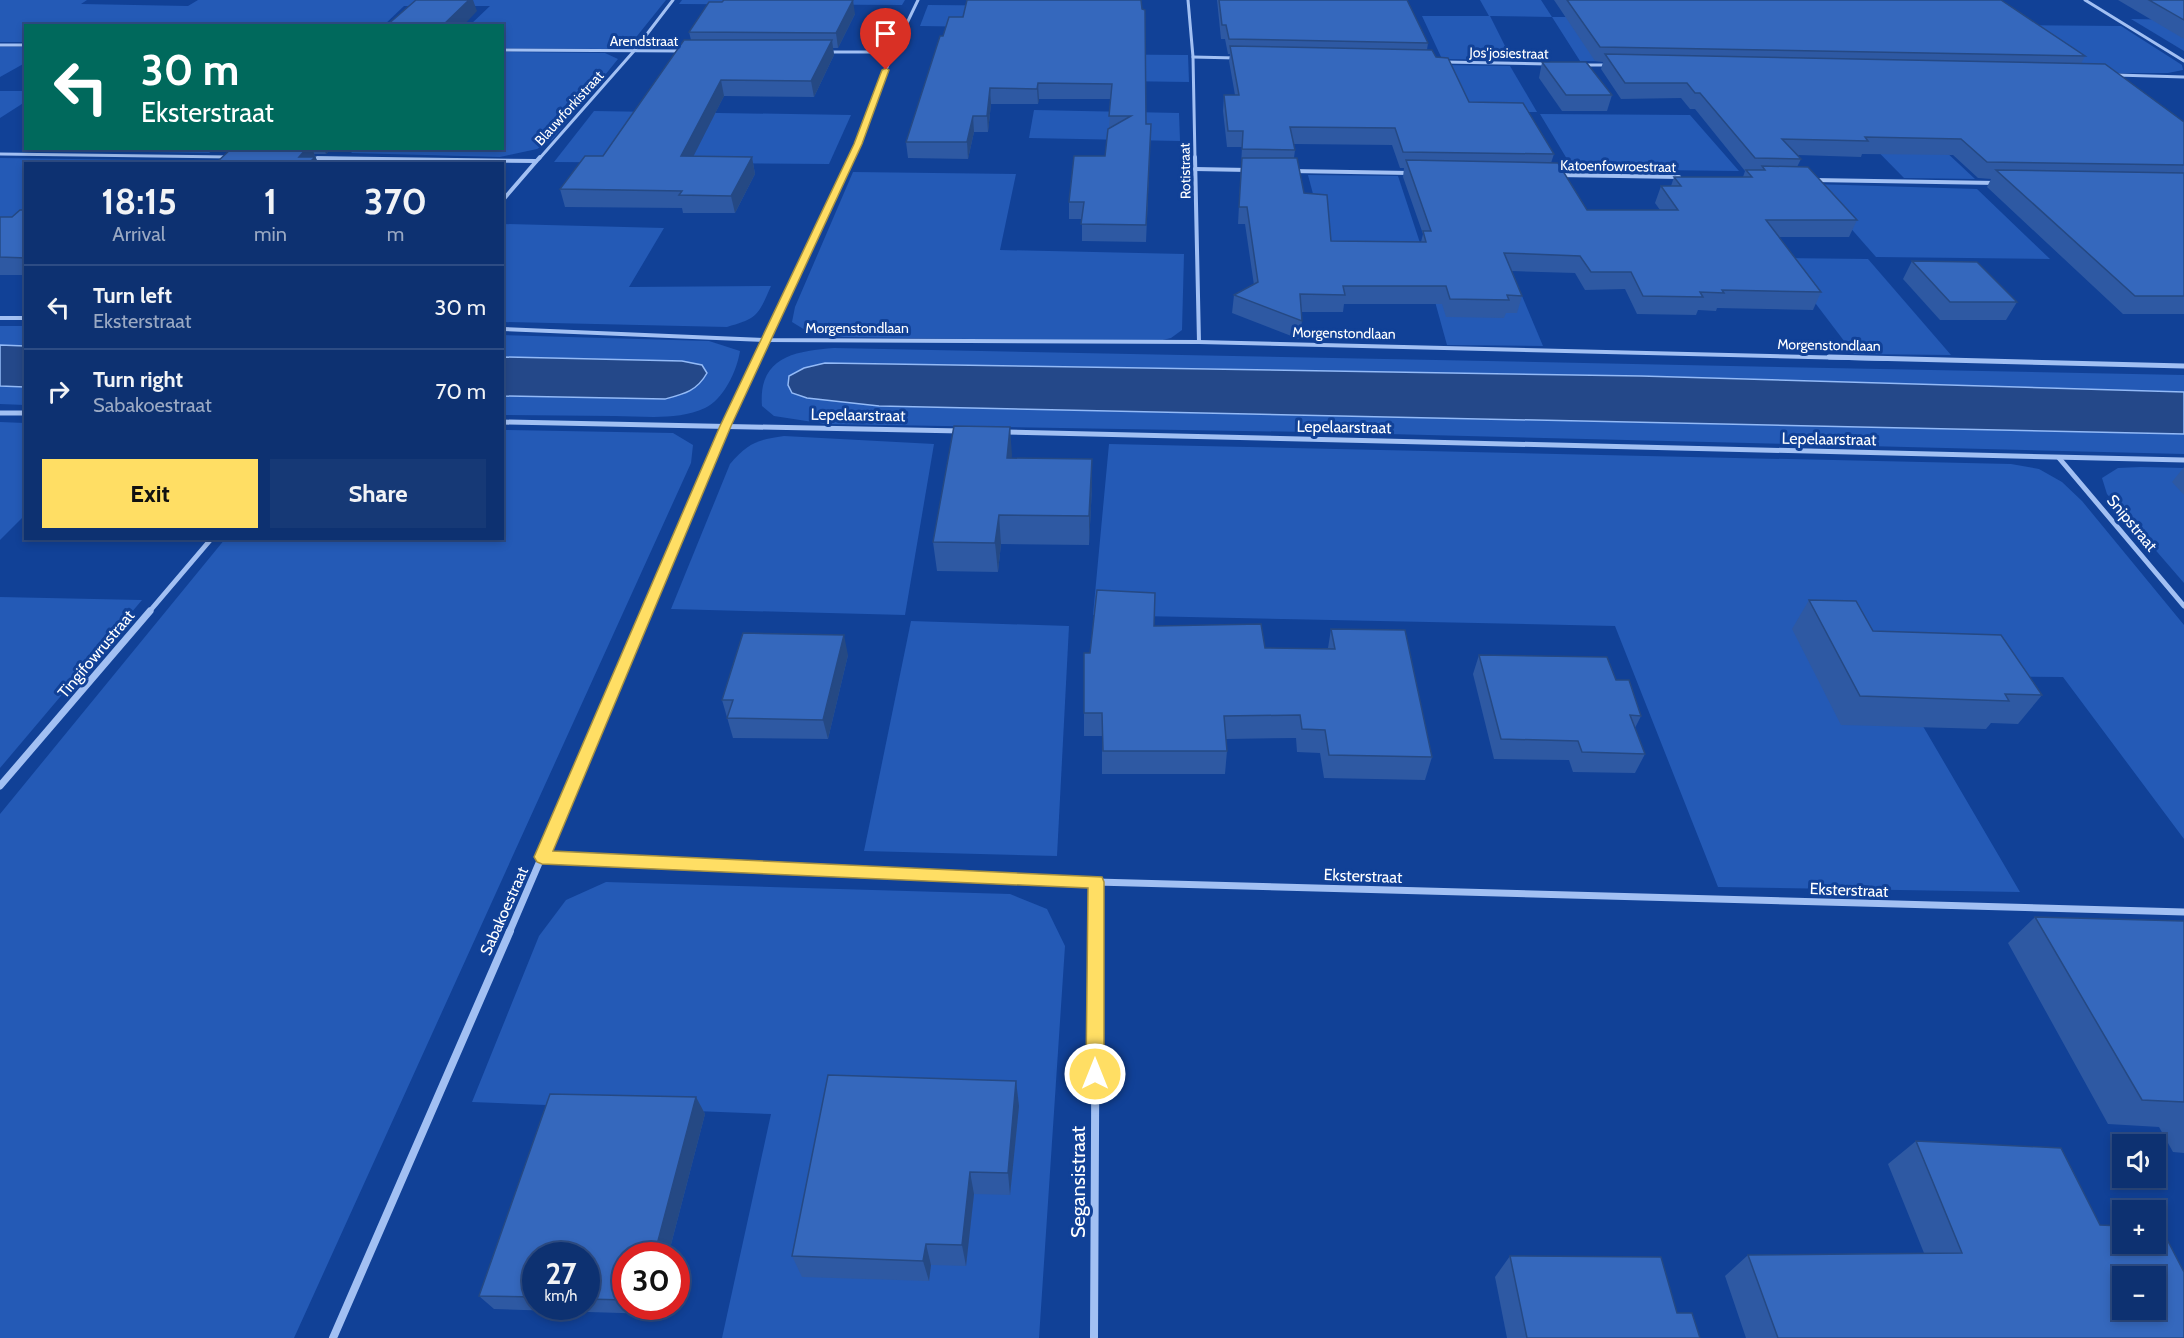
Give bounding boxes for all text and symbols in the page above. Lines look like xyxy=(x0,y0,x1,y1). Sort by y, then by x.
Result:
pin xyxy=(860,8,911,70)
icon: arrive xyxy=(869,17,902,50)
street label: Arendstraat xyxy=(610,32,679,50)
street label: Jos'josiestraat xyxy=(1468,43,1549,63)
text: 30 m xyxy=(141,44,239,96)
icon: left xyxy=(42,48,120,126)
street label: Blauwforkistraat xyxy=(531,67,607,149)
text: Eksterstraat xyxy=(141,96,274,129)
street label: Rotistraat xyxy=(1176,142,1194,199)
street label: Katoenfowroestraat xyxy=(1560,156,1676,176)
text: 18:15 xyxy=(101,179,177,223)
text: 1 xyxy=(264,179,277,223)
text: 370 xyxy=(364,179,427,223)
text: Arrival xyxy=(112,222,166,246)
text: min xyxy=(254,222,287,246)
text: m xyxy=(387,222,404,246)
text: Turn left xyxy=(93,282,172,309)
icon: left xyxy=(42,291,75,324)
text: 30 m xyxy=(434,294,486,321)
text: Eksterstraat xyxy=(93,309,191,333)
street label: Morgenstondlaan xyxy=(805,319,909,337)
street label: Morgenstondlaan xyxy=(1292,323,1396,343)
street label: Morgenstondlaan xyxy=(1777,335,1881,355)
text: Turn right xyxy=(93,366,183,393)
icon: right xyxy=(42,375,75,408)
text: 70 m xyxy=(436,378,486,405)
text: Sabakoestraat xyxy=(93,393,212,417)
street label: Lepelaarstraat xyxy=(810,405,906,425)
street label: Lepelaarstraat xyxy=(1296,417,1392,437)
street label: Lepelaarstraat xyxy=(1781,429,1877,449)
button: Exit xyxy=(42,459,258,528)
button: Share xyxy=(270,459,486,528)
street label: Snipstraat xyxy=(2103,491,2162,556)
street label: Tingifowrustraat xyxy=(54,606,139,702)
street label: Sabakoestraat xyxy=(476,863,532,958)
street label: Eksterstraat xyxy=(1323,865,1403,887)
street label: Eksterstraat xyxy=(1809,879,1889,901)
position arrow xyxy=(1063,1042,1127,1106)
street label: Segansistraat xyxy=(1066,1126,1090,1238)
map controls xyxy=(2112,1134,2166,1320)
button: sound xyxy=(2112,1134,2166,1188)
button: + xyxy=(2112,1200,2166,1254)
speed limit sign: 30 xyxy=(612,1242,690,1320)
text: 27 xyxy=(545,1255,577,1292)
button: − xyxy=(2112,1266,2166,1320)
text: km/h xyxy=(545,1287,577,1305)

